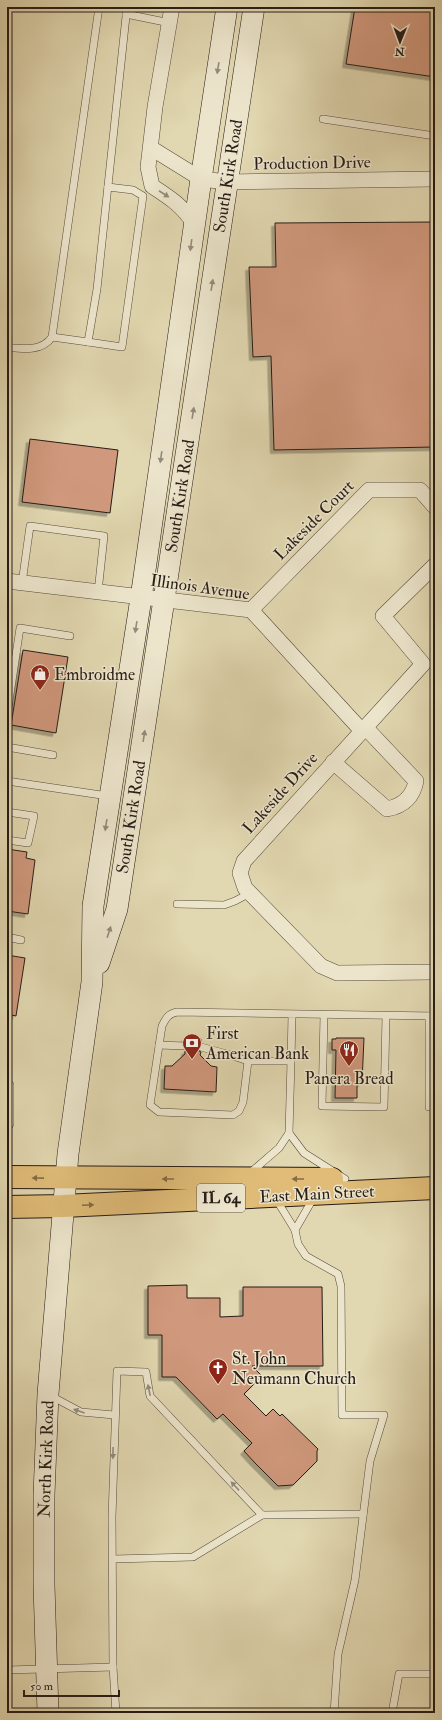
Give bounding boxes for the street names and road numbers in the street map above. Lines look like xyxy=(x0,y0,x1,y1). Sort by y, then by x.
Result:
street label: South Kirk Road xyxy=(209,117,247,234)
street label: Production Drive xyxy=(253,151,371,175)
street label: South Kirk Road xyxy=(161,437,199,554)
street label: Lakeside Court xyxy=(269,475,359,565)
street label: Illinois Avenue xyxy=(149,570,251,604)
street label: Lakeside Drive xyxy=(238,748,322,838)
street label: South Kirk Road xyxy=(112,758,150,875)
street label: East Main Street xyxy=(259,1180,376,1208)
road number: IL 64 xyxy=(197,1184,245,1212)
street label: North Kirk Road xyxy=(33,1399,59,1518)

